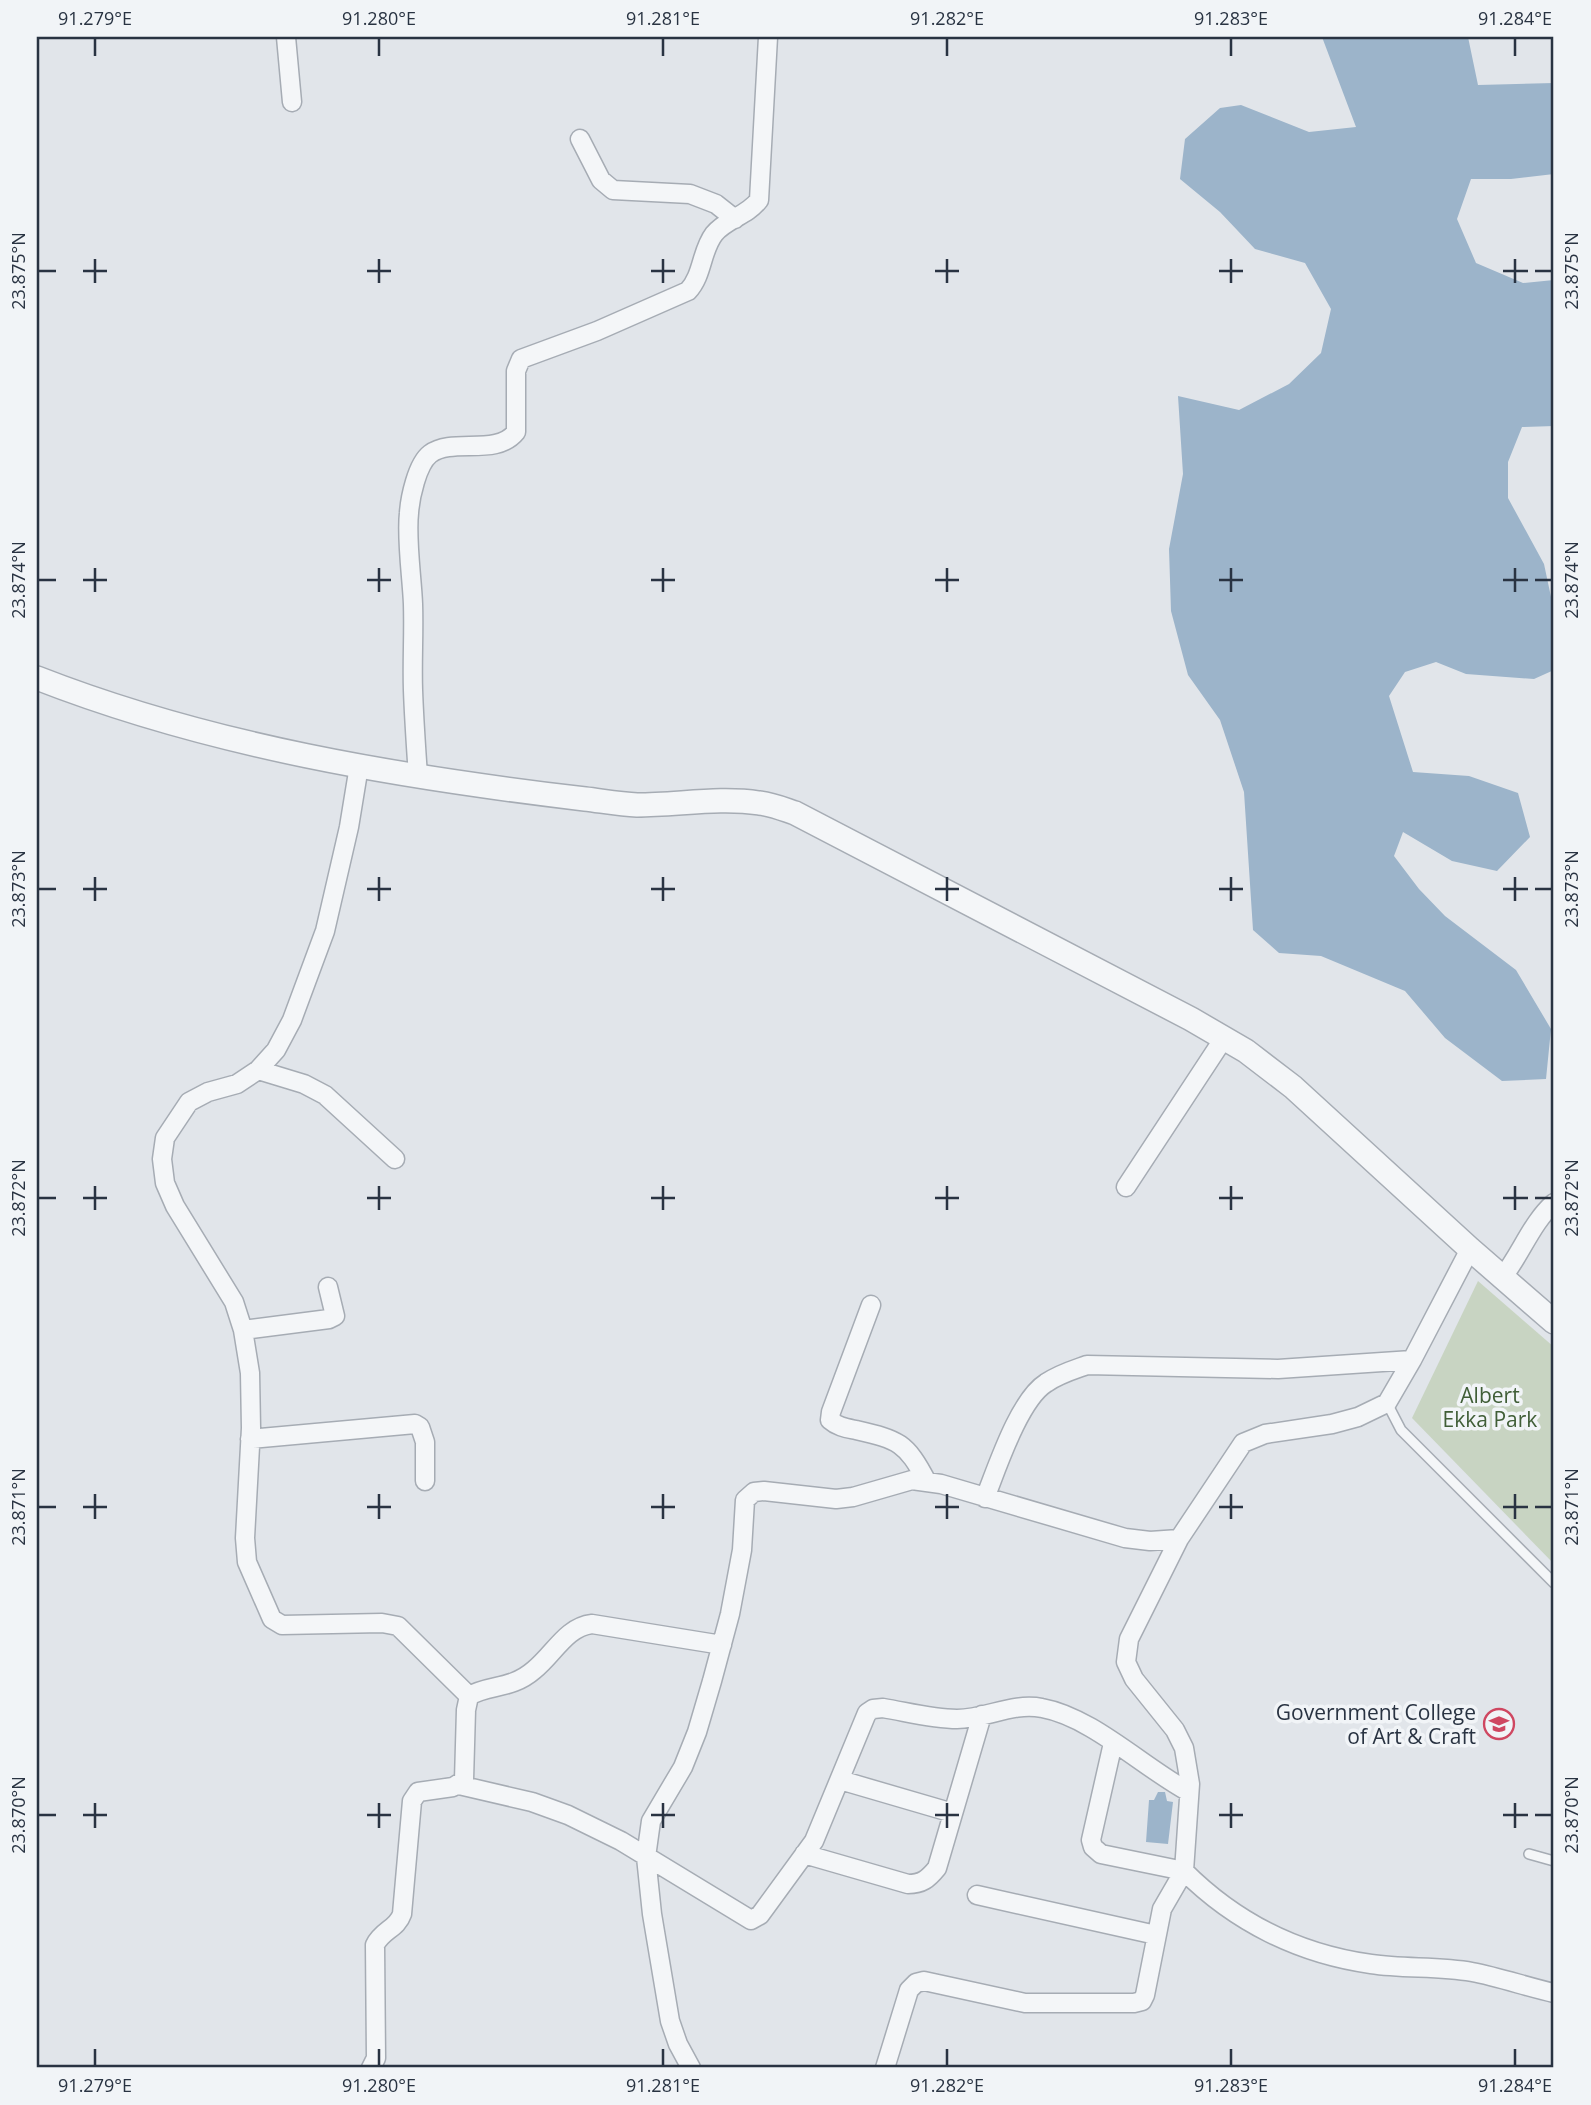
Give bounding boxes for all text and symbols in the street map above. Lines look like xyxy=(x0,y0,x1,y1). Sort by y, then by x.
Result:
text: 91.279°E xyxy=(58,6,132,30)
text: 91.280°E xyxy=(342,6,416,30)
text: 91.281°E xyxy=(626,6,700,30)
text: 91.282°E xyxy=(910,6,984,30)
text: 91.283°E xyxy=(1194,6,1268,30)
text: 91.284°E xyxy=(1478,6,1552,30)
text: 23.875°N xyxy=(6,232,30,310)
text: 23.875°N xyxy=(1559,232,1583,310)
text: 23.874°N xyxy=(6,541,30,619)
text: 23.874°N xyxy=(1559,541,1583,619)
text: 23.873°N xyxy=(6,850,30,928)
text: 23.873°N xyxy=(1559,850,1583,928)
text: 23.872°N xyxy=(6,1159,30,1237)
text: 23.872°N xyxy=(1559,1159,1583,1237)
park label: Albert Ekka Park xyxy=(1443,1381,1537,1433)
text: 23.871°N xyxy=(6,1468,30,1546)
text: 23.871°N xyxy=(1559,1468,1583,1546)
place label: Government College of Art & Craft xyxy=(1276,1698,1476,1750)
school or university icon: Government College of Art & Craft xyxy=(1482,1707,1516,1741)
text: 23.870°N xyxy=(6,1776,30,1854)
text: 23.870°N xyxy=(1559,1776,1583,1854)
text: 91.279°E xyxy=(58,2073,132,2097)
text: 91.280°E xyxy=(342,2073,416,2097)
text: 91.281°E xyxy=(626,2073,700,2097)
text: 91.282°E xyxy=(910,2073,984,2097)
text: 91.283°E xyxy=(1194,2073,1268,2097)
text: 91.284°E xyxy=(1478,2073,1552,2097)

